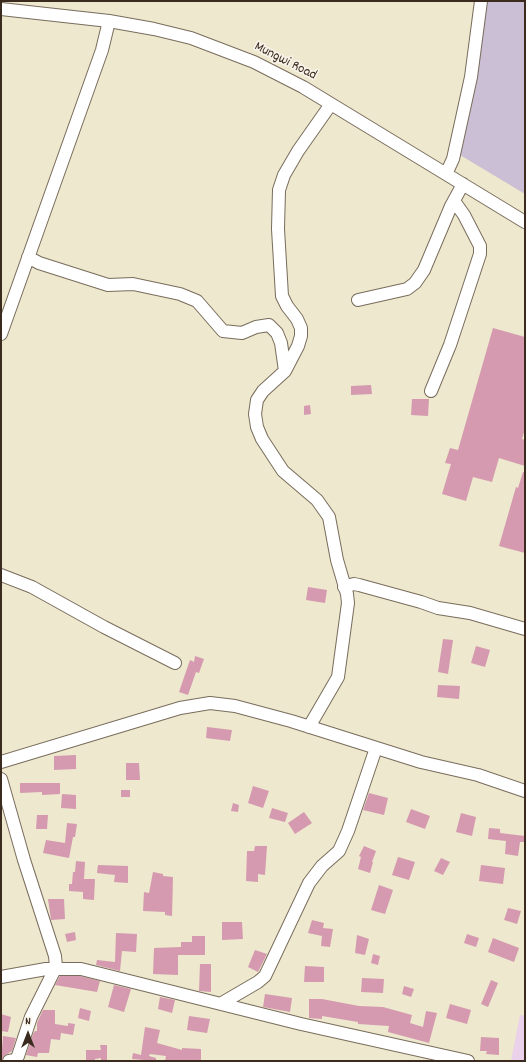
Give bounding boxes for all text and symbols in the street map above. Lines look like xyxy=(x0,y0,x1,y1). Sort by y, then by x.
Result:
street label: Mungwi Road xyxy=(251,39,319,85)
north arrow xyxy=(8,1014,48,1054)
text: N xyxy=(25,1014,31,1030)

